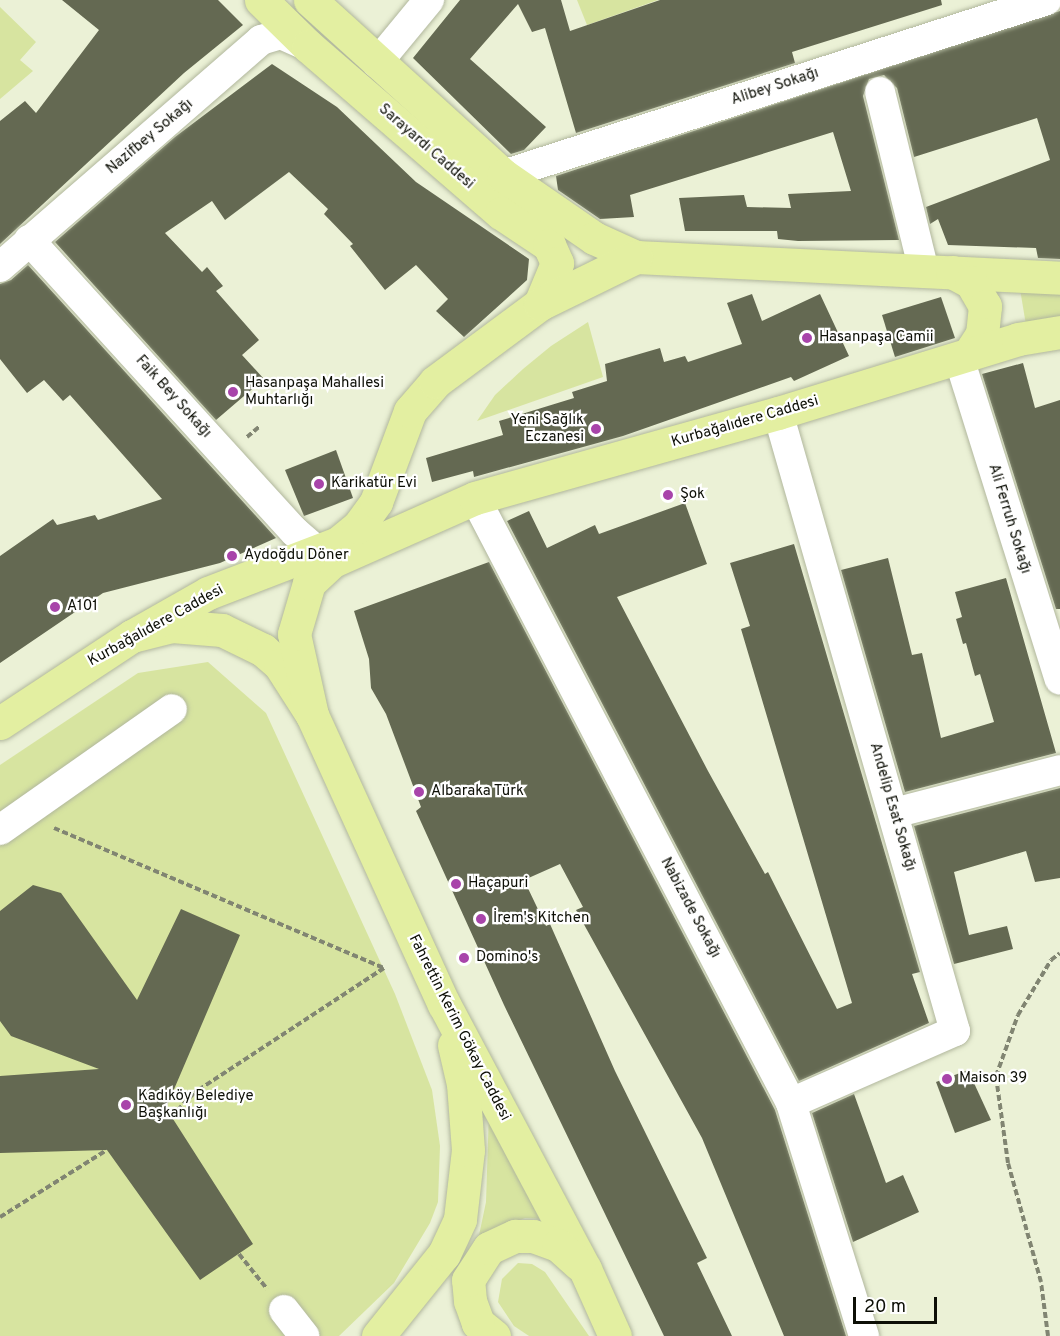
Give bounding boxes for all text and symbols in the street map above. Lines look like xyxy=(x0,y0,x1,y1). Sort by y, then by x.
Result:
street label: Alibey Sokağı xyxy=(729,64,821,110)
street label: Nazifbey Sokağı xyxy=(103,96,197,178)
street label: Sarayardı Caddesi xyxy=(374,101,478,193)
place label: Hasanpaşa Camii xyxy=(819,329,934,347)
marker: Hasanpaşa Camii xyxy=(800,331,814,345)
street label: Faik Bey Sokağı xyxy=(131,352,215,442)
place label: Hasanpaşa Mahallesi Muhtarlığı xyxy=(245,374,384,409)
marker: Hasanpaşa Mahallesi Muhtarlığı xyxy=(226,385,240,399)
street label: Kurbağalıdere Caddesi xyxy=(669,392,821,452)
place label: Yeni Sağlık Eczanesi xyxy=(510,411,584,446)
marker: Yeni Sağlık Eczanesi xyxy=(589,422,603,436)
street label: Ali Ferruh Sokağı xyxy=(984,462,1034,576)
place label: Karikatür Evi xyxy=(331,475,417,493)
marker: Karikatür Evi xyxy=(312,477,326,491)
place label: Şok xyxy=(680,486,705,504)
marker: Şok xyxy=(661,488,675,502)
place label: Aydoğdu Döner xyxy=(244,547,349,565)
marker: Aydoğdu Döner xyxy=(225,549,239,563)
street label: Kurbağalıdere Caddesi xyxy=(85,581,227,671)
place label: A101 xyxy=(67,598,98,616)
marker: A101 xyxy=(48,600,62,614)
street label: Andelip Esat Sokağı xyxy=(865,741,919,873)
place label: Albaraka Türk xyxy=(431,783,525,801)
marker: Albaraka Türk xyxy=(412,785,426,799)
street label: Nabizade Sokağı xyxy=(656,855,724,961)
place label: Haçapuri xyxy=(468,875,528,893)
marker: Haçapuri xyxy=(449,877,463,891)
place label: İrem's Kitchen xyxy=(493,910,589,928)
marker: İrem's Kitchen xyxy=(474,912,488,926)
street label: Fahrettin Kerim Gökay Caddesi xyxy=(404,932,514,1124)
place label: Domino's xyxy=(476,949,538,967)
marker: Domino's xyxy=(457,951,471,965)
place label: Maison 39 xyxy=(959,1070,1027,1088)
marker: Maison 39 xyxy=(940,1072,954,1086)
place label: Kadıköy Belediye Başkanlığı xyxy=(138,1087,254,1122)
marker: Kadıköy Belediye Başkanlığı xyxy=(119,1098,133,1112)
scale bar xyxy=(856,1285,940,1323)
text: 20 m xyxy=(864,1296,906,1319)

